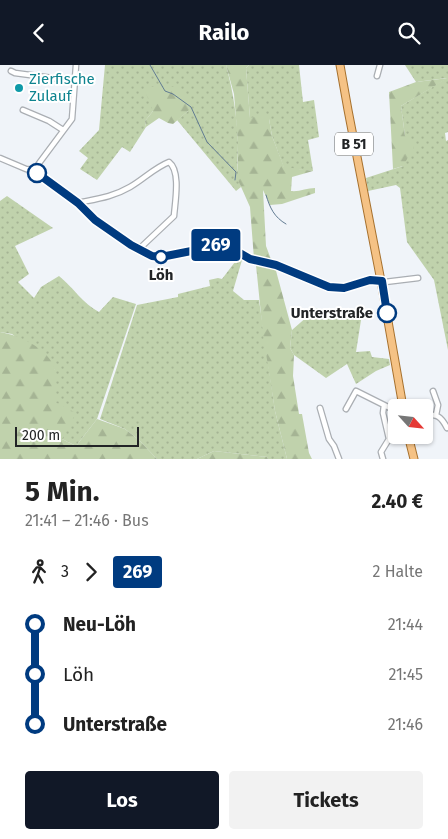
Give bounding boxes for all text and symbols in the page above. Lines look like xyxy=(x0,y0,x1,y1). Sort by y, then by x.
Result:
icon: back xyxy=(25,19,53,47)
text: Railo xyxy=(199,19,249,46)
icon: search xyxy=(395,19,423,47)
place label: Zierfische Zulauf xyxy=(29,70,95,105)
marker: Zierfische Zulauf xyxy=(13,82,25,94)
road number: B 51 xyxy=(335,133,373,155)
unlabelled marker xyxy=(27,163,47,183)
line badge: 269 xyxy=(187,229,245,261)
text: 269 xyxy=(201,234,231,256)
marker: Löh xyxy=(154,250,168,264)
place label: Löh xyxy=(149,266,173,284)
marker: Unterstraße xyxy=(377,303,397,323)
place label: Unterstraße xyxy=(291,304,373,322)
north arrow xyxy=(388,399,432,444)
map controls xyxy=(388,399,433,444)
scale bar xyxy=(15,424,139,447)
text: 200 m xyxy=(22,427,60,444)
text: 5 Min. xyxy=(25,475,99,508)
text: 2.40 € xyxy=(371,490,423,513)
text: 21:41 – 21:46 · Bus xyxy=(25,511,149,530)
icon: walk xyxy=(25,558,53,586)
icon: forward xyxy=(77,558,105,586)
text: 269 xyxy=(123,561,152,583)
text: 3 xyxy=(61,562,69,581)
text: 2 Halte xyxy=(372,562,423,581)
text: Neu-Löh xyxy=(63,613,136,636)
text: 21:44 xyxy=(388,615,423,634)
text: Löh xyxy=(63,663,94,686)
text: 21:45 xyxy=(388,665,423,684)
text: Unterstraße xyxy=(63,713,167,736)
text: 21:46 xyxy=(388,715,423,734)
button: Los xyxy=(25,771,219,829)
button: Tickets xyxy=(229,771,423,829)

